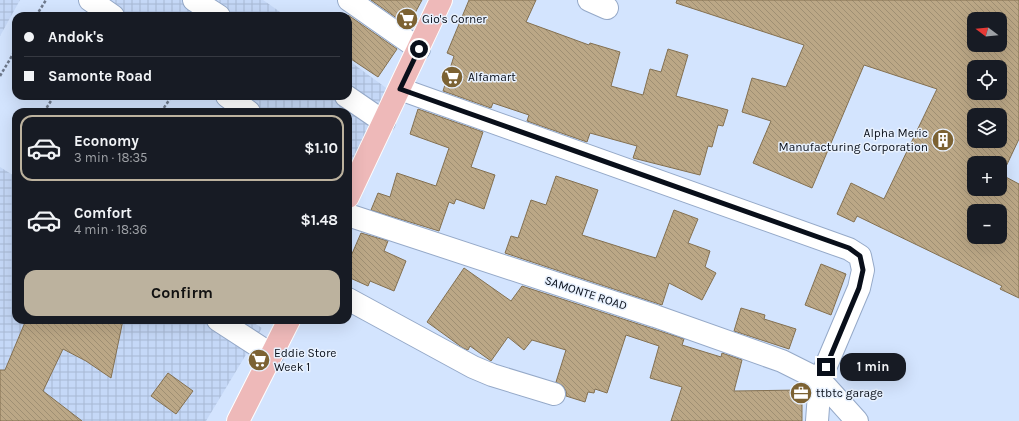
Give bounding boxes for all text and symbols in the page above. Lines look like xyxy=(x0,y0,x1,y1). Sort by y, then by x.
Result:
supermarket icon: Gio's Corner xyxy=(394,6,420,32)
place label: Gio's Corner xyxy=(422,12,487,26)
north arrow xyxy=(967,12,1007,52)
map controls xyxy=(967,12,1007,244)
text: Andok's xyxy=(48,28,104,46)
route start xyxy=(410,40,428,58)
button: locate xyxy=(967,60,1007,100)
supermarket icon: Alfamart xyxy=(439,64,465,90)
text: Samonte Road xyxy=(48,67,152,85)
place label: Alfamart xyxy=(468,70,516,84)
button: layers xyxy=(967,108,1007,148)
place label: Alpha Meric Manufacturing Corporation xyxy=(779,126,928,154)
building icon: Alpha Meric Manufacturing Corporation xyxy=(930,127,956,153)
icon: car xyxy=(26,130,62,166)
text: Economy xyxy=(74,132,139,150)
text: $1.10 xyxy=(304,139,338,157)
text: 3 min · 18:35 xyxy=(74,150,147,165)
button: + xyxy=(967,156,1007,196)
icon: car xyxy=(26,202,62,238)
text: Comfort xyxy=(74,204,132,222)
button: − xyxy=(967,204,1007,244)
text: $1.48 xyxy=(300,211,338,229)
text: 4 min · 18:36 xyxy=(74,222,147,237)
button: Confirm xyxy=(24,270,340,316)
street label: SAMONTE ROAD xyxy=(543,273,629,313)
place label: Eddie Store Week 1 xyxy=(274,346,336,374)
supermarket icon: Eddie Store Week 1 xyxy=(246,347,272,373)
callout: 1 min xyxy=(840,353,906,381)
route end xyxy=(817,358,835,376)
text: 1 min xyxy=(857,359,889,374)
office icon: ttbtc garage xyxy=(788,380,814,406)
place label: ttbtc garage xyxy=(816,386,883,400)

